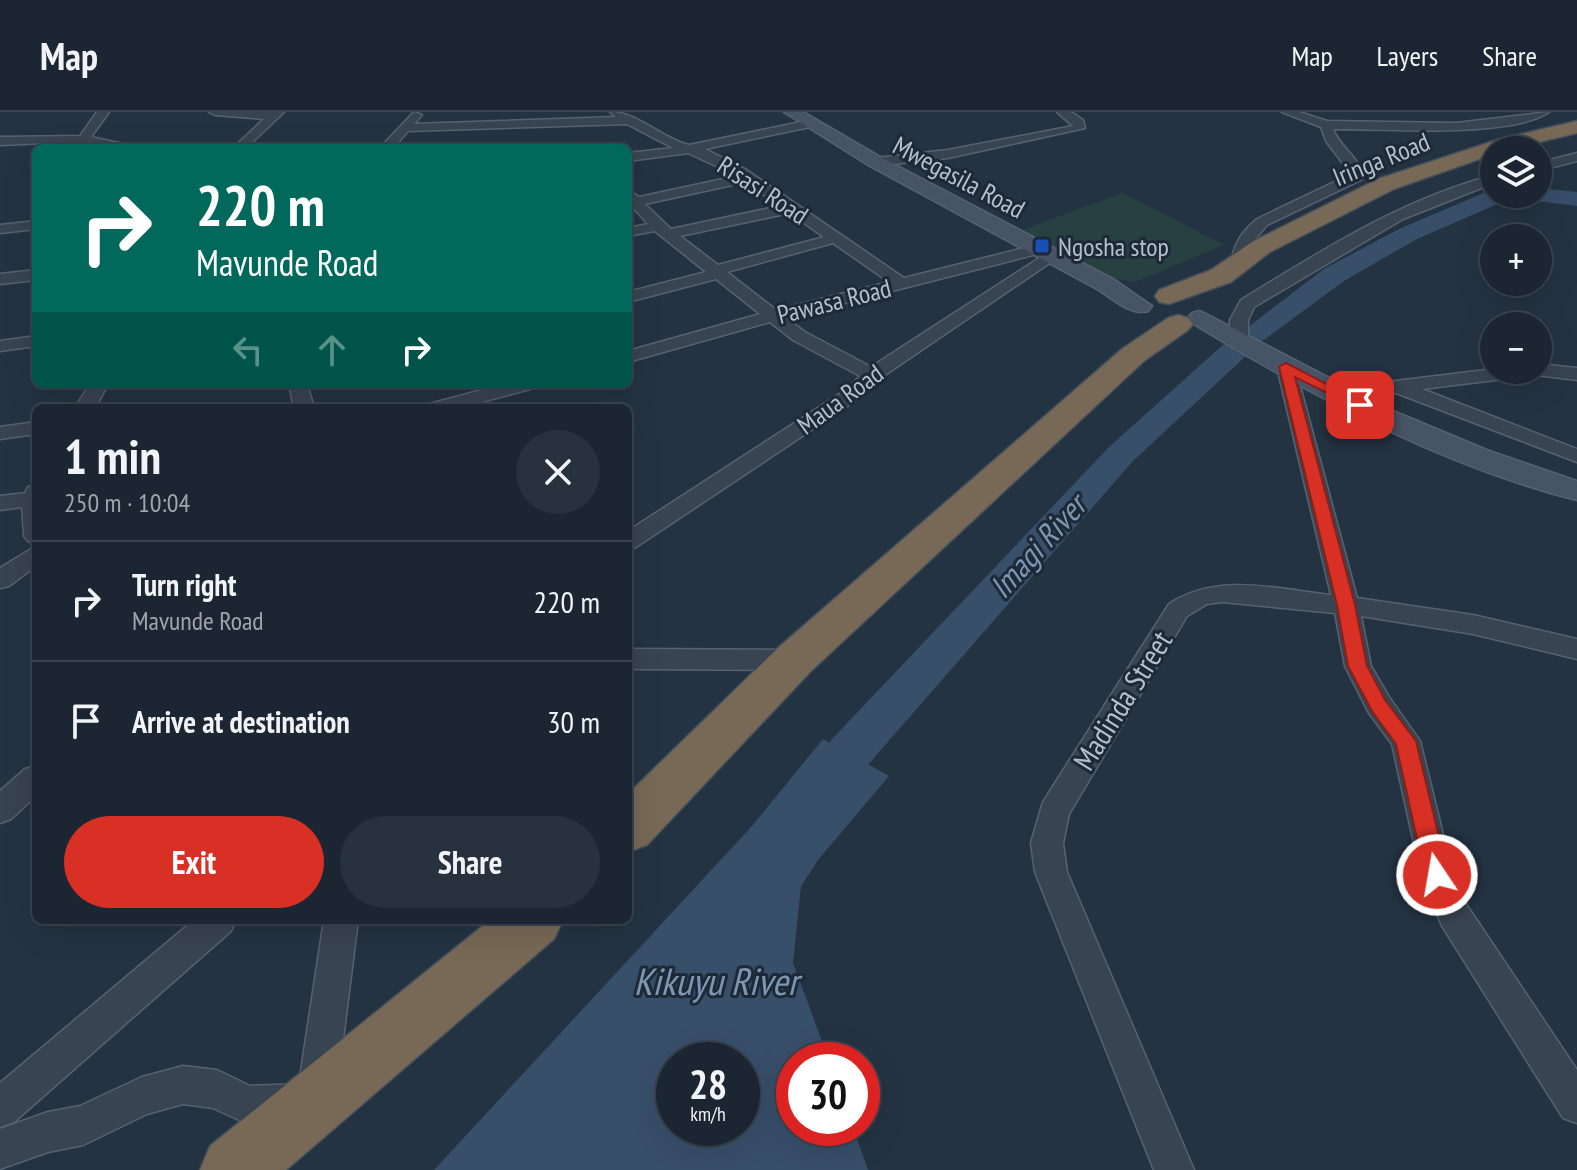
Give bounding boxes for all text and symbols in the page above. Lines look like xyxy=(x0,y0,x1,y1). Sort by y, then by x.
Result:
text: Map xyxy=(40,31,98,80)
text: Map xyxy=(1291,37,1333,74)
text: Layers xyxy=(1377,37,1438,74)
text: Share xyxy=(1482,37,1537,74)
street label: Iringa Road xyxy=(1328,125,1434,193)
street label: Mwegasila Road xyxy=(887,128,1031,226)
map controls xyxy=(1480,136,1552,384)
button: layers xyxy=(1480,136,1552,208)
street label: Risasi Road xyxy=(711,148,815,232)
text: 220 m xyxy=(196,169,325,241)
icon: right xyxy=(64,176,168,280)
button: + xyxy=(1480,224,1552,296)
place label: Ngosha stop xyxy=(1058,230,1169,263)
marker: Ngosha stop xyxy=(1033,237,1051,255)
text: Mavunde Road xyxy=(196,239,378,286)
street label: Pawasa Road xyxy=(774,271,894,331)
button: − xyxy=(1480,312,1552,384)
icon: left xyxy=(226,328,270,372)
icon: ahead xyxy=(310,328,354,372)
icon: right xyxy=(394,328,438,372)
street label: Maua Road xyxy=(790,357,890,441)
pin xyxy=(1326,371,1394,439)
icon: arrive xyxy=(1338,383,1382,427)
text: 1 min xyxy=(64,425,161,487)
button: close xyxy=(516,430,600,514)
water label: Imagi River xyxy=(979,482,1097,607)
text: 250 m · 10:04 xyxy=(64,486,190,519)
text: Turn right xyxy=(132,565,236,604)
icon: right xyxy=(64,579,108,623)
text: 220 m xyxy=(534,582,600,621)
text: Mavunde Road xyxy=(132,604,264,637)
street label: Madinda Street xyxy=(1064,622,1181,777)
icon: arrive xyxy=(64,699,108,743)
text: Arrive at destination xyxy=(132,702,350,741)
text: 30 m xyxy=(547,702,600,741)
button: Exit xyxy=(64,816,324,908)
button: Share xyxy=(340,816,600,908)
position arrow xyxy=(1395,833,1479,917)
water label: Kikuyu River xyxy=(634,956,803,1005)
speed limit sign: 30 xyxy=(776,1042,880,1146)
text: 28 xyxy=(689,1058,727,1110)
text: km/h xyxy=(690,1101,726,1127)

